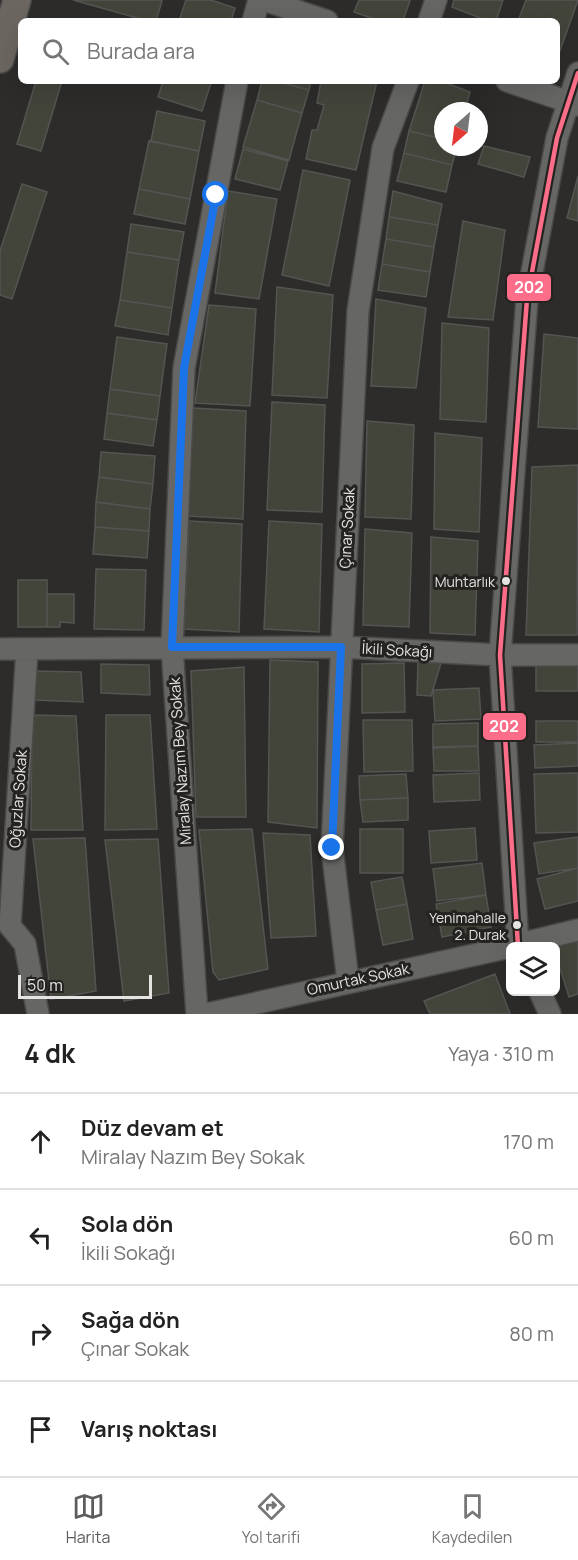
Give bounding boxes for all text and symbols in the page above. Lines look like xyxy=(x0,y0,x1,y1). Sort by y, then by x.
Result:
search box xyxy=(18,18,560,84)
icon: search xyxy=(39,35,72,68)
text: Burada ara xyxy=(87,36,195,66)
north arrow xyxy=(434,102,488,156)
route start xyxy=(202,181,228,207)
line badge: 202 xyxy=(506,273,552,302)
text: 202 xyxy=(514,276,544,298)
street label: Çınar Sokak xyxy=(334,486,360,569)
place label: Muhtarlık xyxy=(435,572,496,591)
marker: Muhtarlık xyxy=(500,575,512,587)
street label: İkili Sokağı xyxy=(361,638,433,662)
street label: Miralay Nazım Bey Sokak xyxy=(164,676,196,845)
line badge: 202 xyxy=(482,712,527,741)
text: 202 xyxy=(489,715,519,737)
street label: Oğuzlar Sokak xyxy=(4,749,32,849)
route end xyxy=(318,834,344,860)
place label: Yenimahalle 2. Durak xyxy=(429,908,507,944)
marker: Yenimahalle 2. Durak xyxy=(511,919,523,931)
map controls xyxy=(506,942,560,996)
button: layers xyxy=(506,942,560,996)
street label: Omurtak Sokak xyxy=(305,958,412,1000)
scale bar xyxy=(18,972,152,1000)
text: 50 m xyxy=(27,974,63,996)
text: 4 dk xyxy=(24,1035,75,1071)
text: Yaya · 310 m xyxy=(448,1040,554,1067)
text: Düz devam et xyxy=(81,1113,224,1143)
icon: ahead xyxy=(24,1125,57,1158)
text: 170 m xyxy=(503,1128,554,1155)
text: Miralay Nazım Bey Sokak xyxy=(81,1143,305,1170)
text: Sola dön xyxy=(81,1209,173,1239)
icon: left xyxy=(24,1221,57,1254)
text: 60 m xyxy=(508,1224,554,1251)
text: İkili Sokağı xyxy=(81,1239,175,1266)
text: Sağa dön xyxy=(81,1305,180,1335)
icon: right xyxy=(24,1317,57,1350)
text: 80 m xyxy=(509,1320,554,1347)
text: Çınar Sokak xyxy=(81,1335,189,1362)
icon: arrive xyxy=(24,1413,57,1446)
text: Varış noktası xyxy=(81,1414,217,1444)
tab: Harita xyxy=(66,1490,110,1548)
tab: Yol tarifi xyxy=(242,1490,300,1548)
tab: Kaydedilen xyxy=(432,1490,512,1548)

